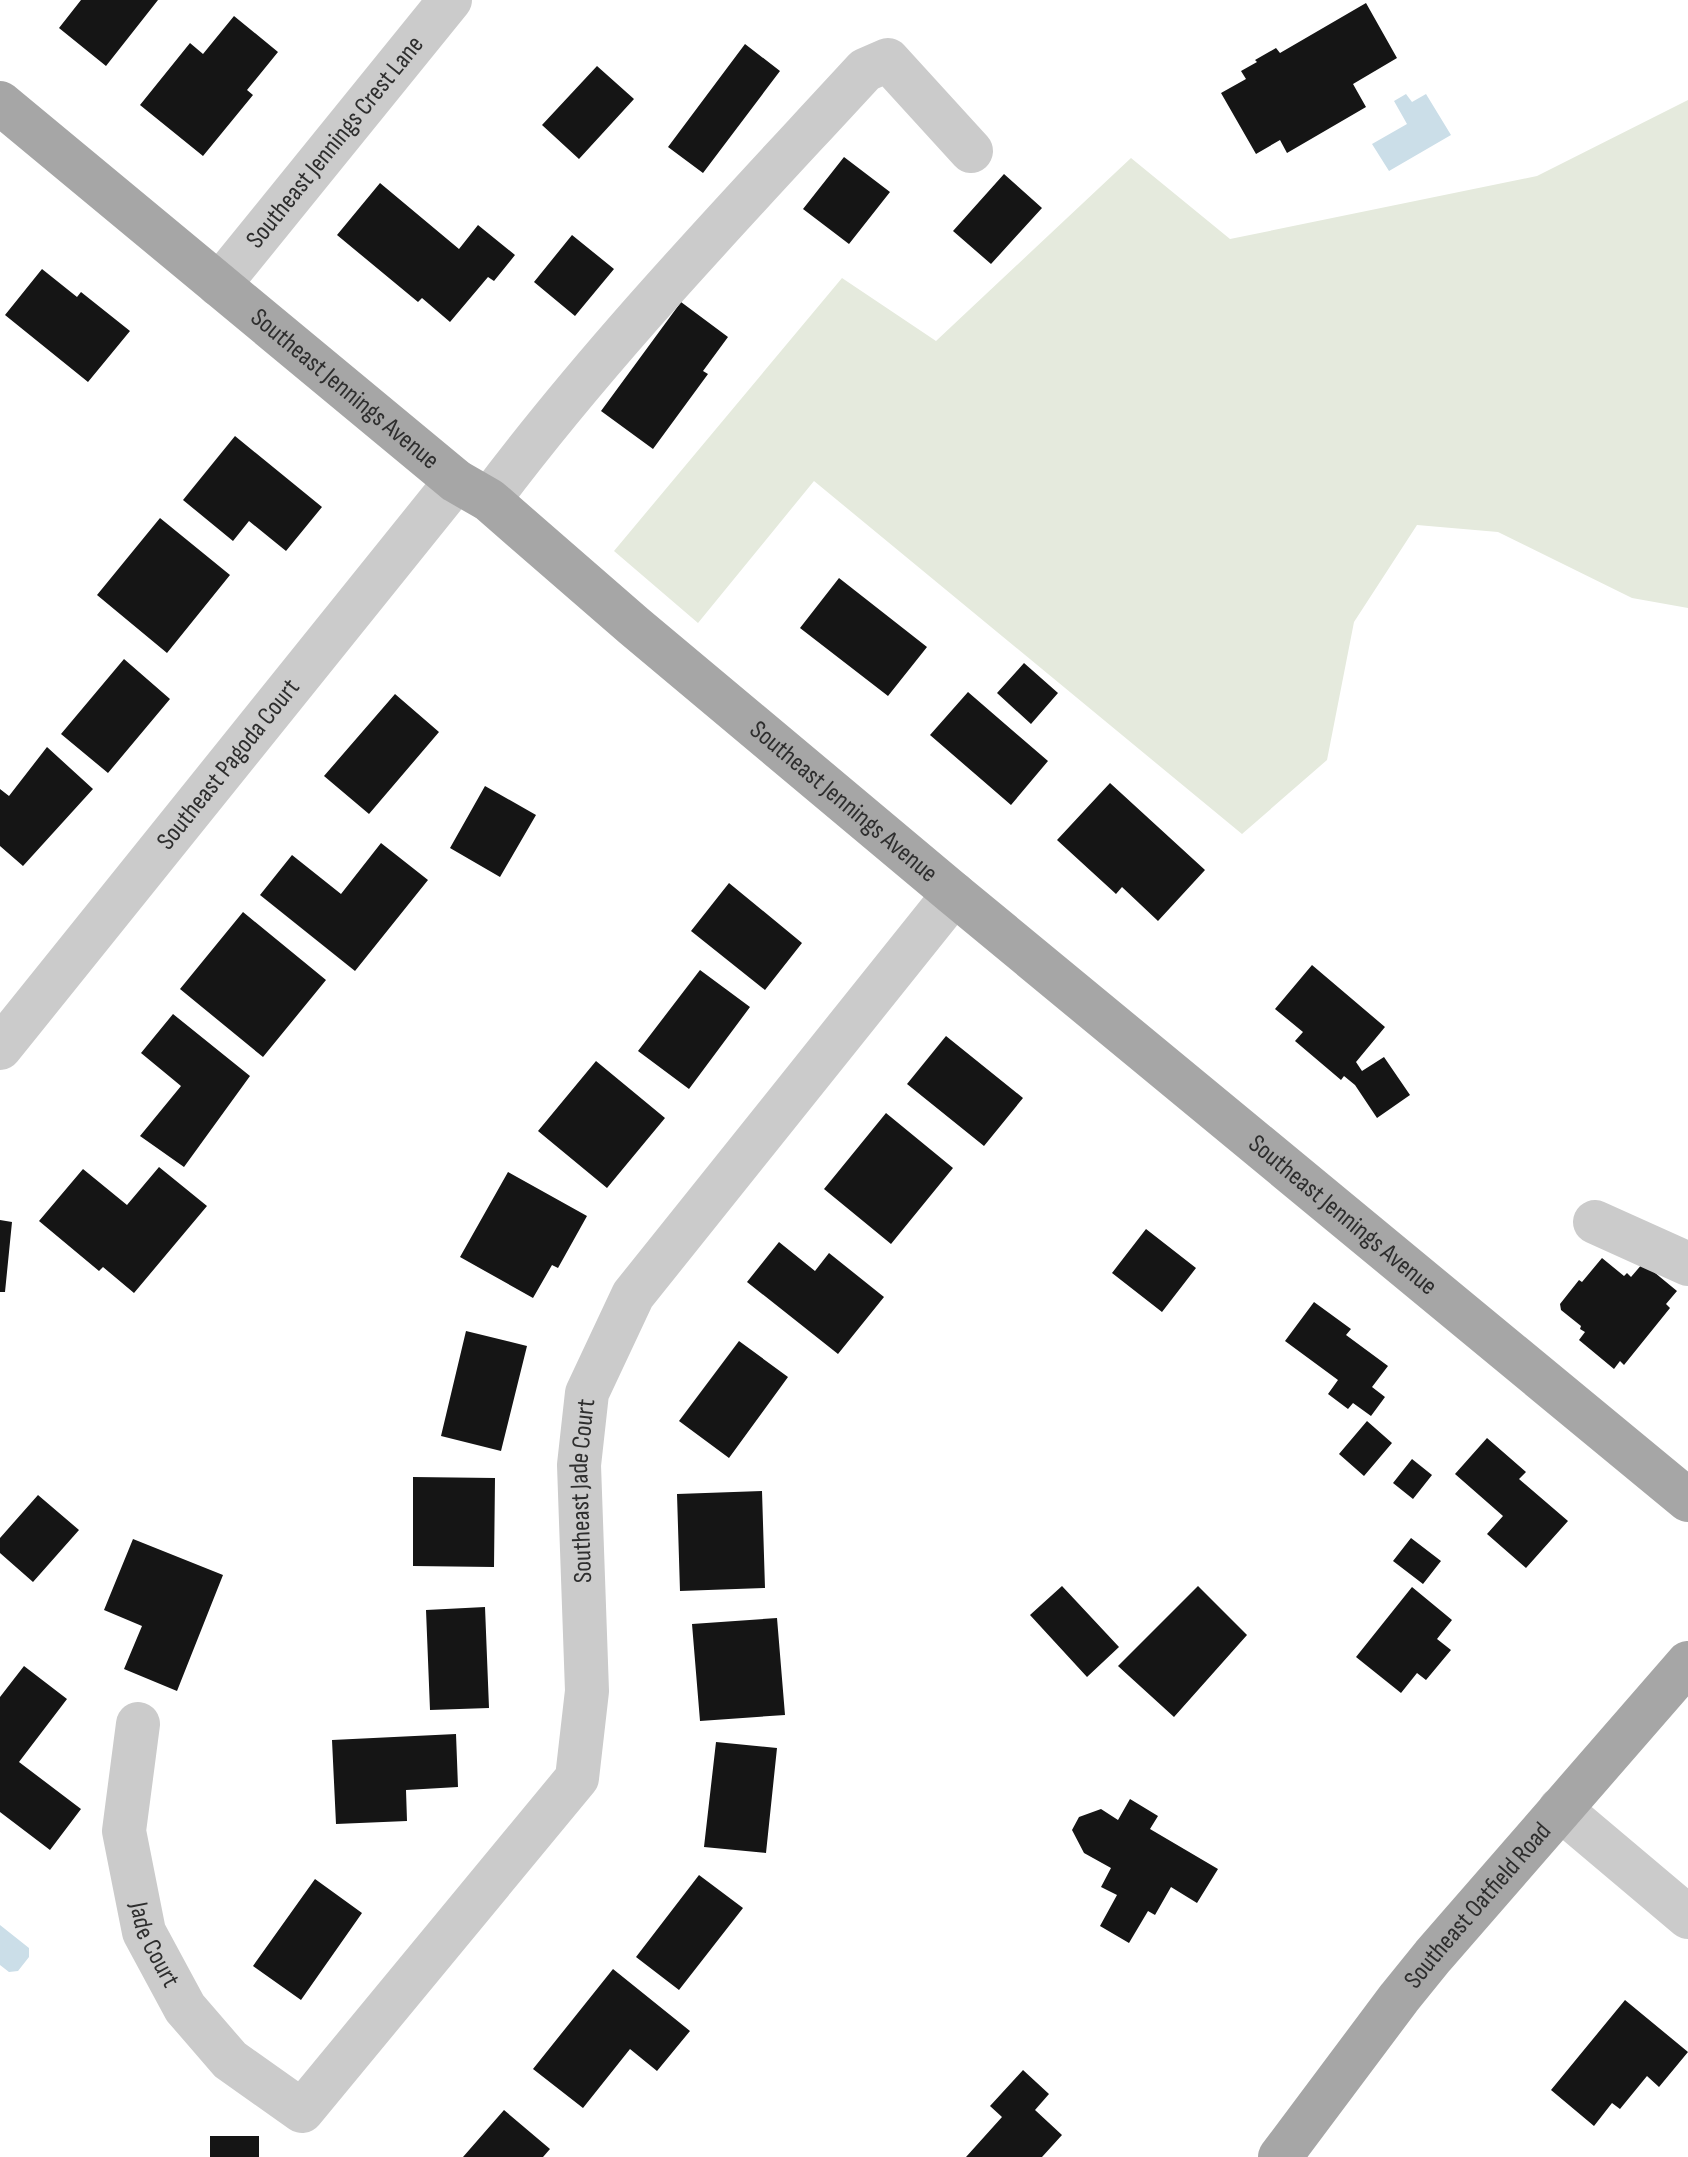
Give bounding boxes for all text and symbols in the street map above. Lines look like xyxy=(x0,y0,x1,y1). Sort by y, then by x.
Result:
street label: Southeast Jennings Crest Lane xyxy=(240,30,430,255)
street label: Southeast Jennings Avenue xyxy=(244,302,445,476)
street label: Southeast Pagoda Court xyxy=(150,673,306,856)
street label: Southeast Jennings Avenue xyxy=(744,714,944,889)
street label: Southeast Jennings Avenue xyxy=(1242,1128,1443,1302)
street label: Southeast Jade Court xyxy=(563,1397,602,1583)
street label: Southeast Oatfield Road xyxy=(1397,1816,1558,1995)
street label: Jade Court xyxy=(123,1898,186,1993)

